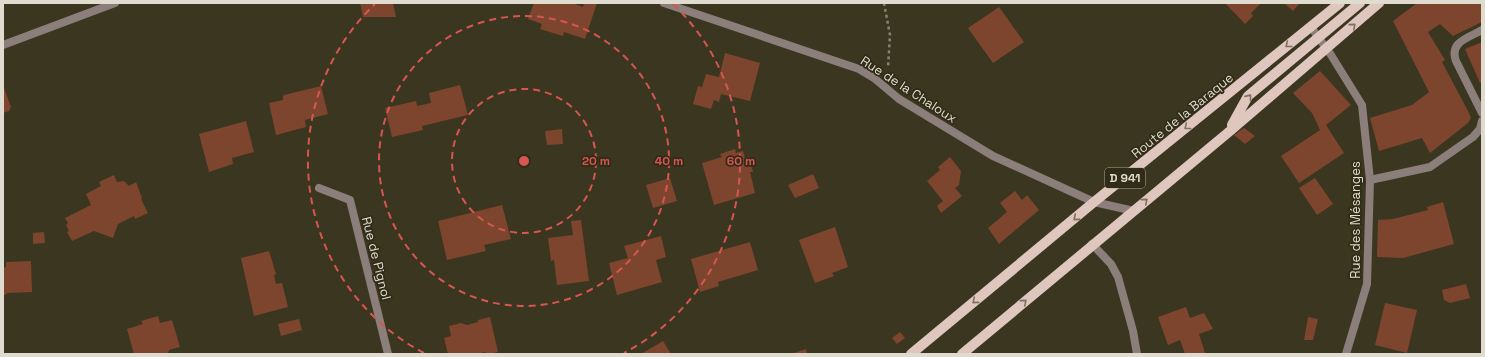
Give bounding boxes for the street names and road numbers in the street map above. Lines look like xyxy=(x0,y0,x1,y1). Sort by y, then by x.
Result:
street label: Rue de la Chaloux xyxy=(857,52,960,127)
street label: Route de la Baraque xyxy=(1128,69,1237,162)
street label: Rue des Mésanges xyxy=(1347,161,1364,279)
road number: D 941 xyxy=(1105,168,1145,188)
street label: Rue de Pignol xyxy=(358,215,395,301)

